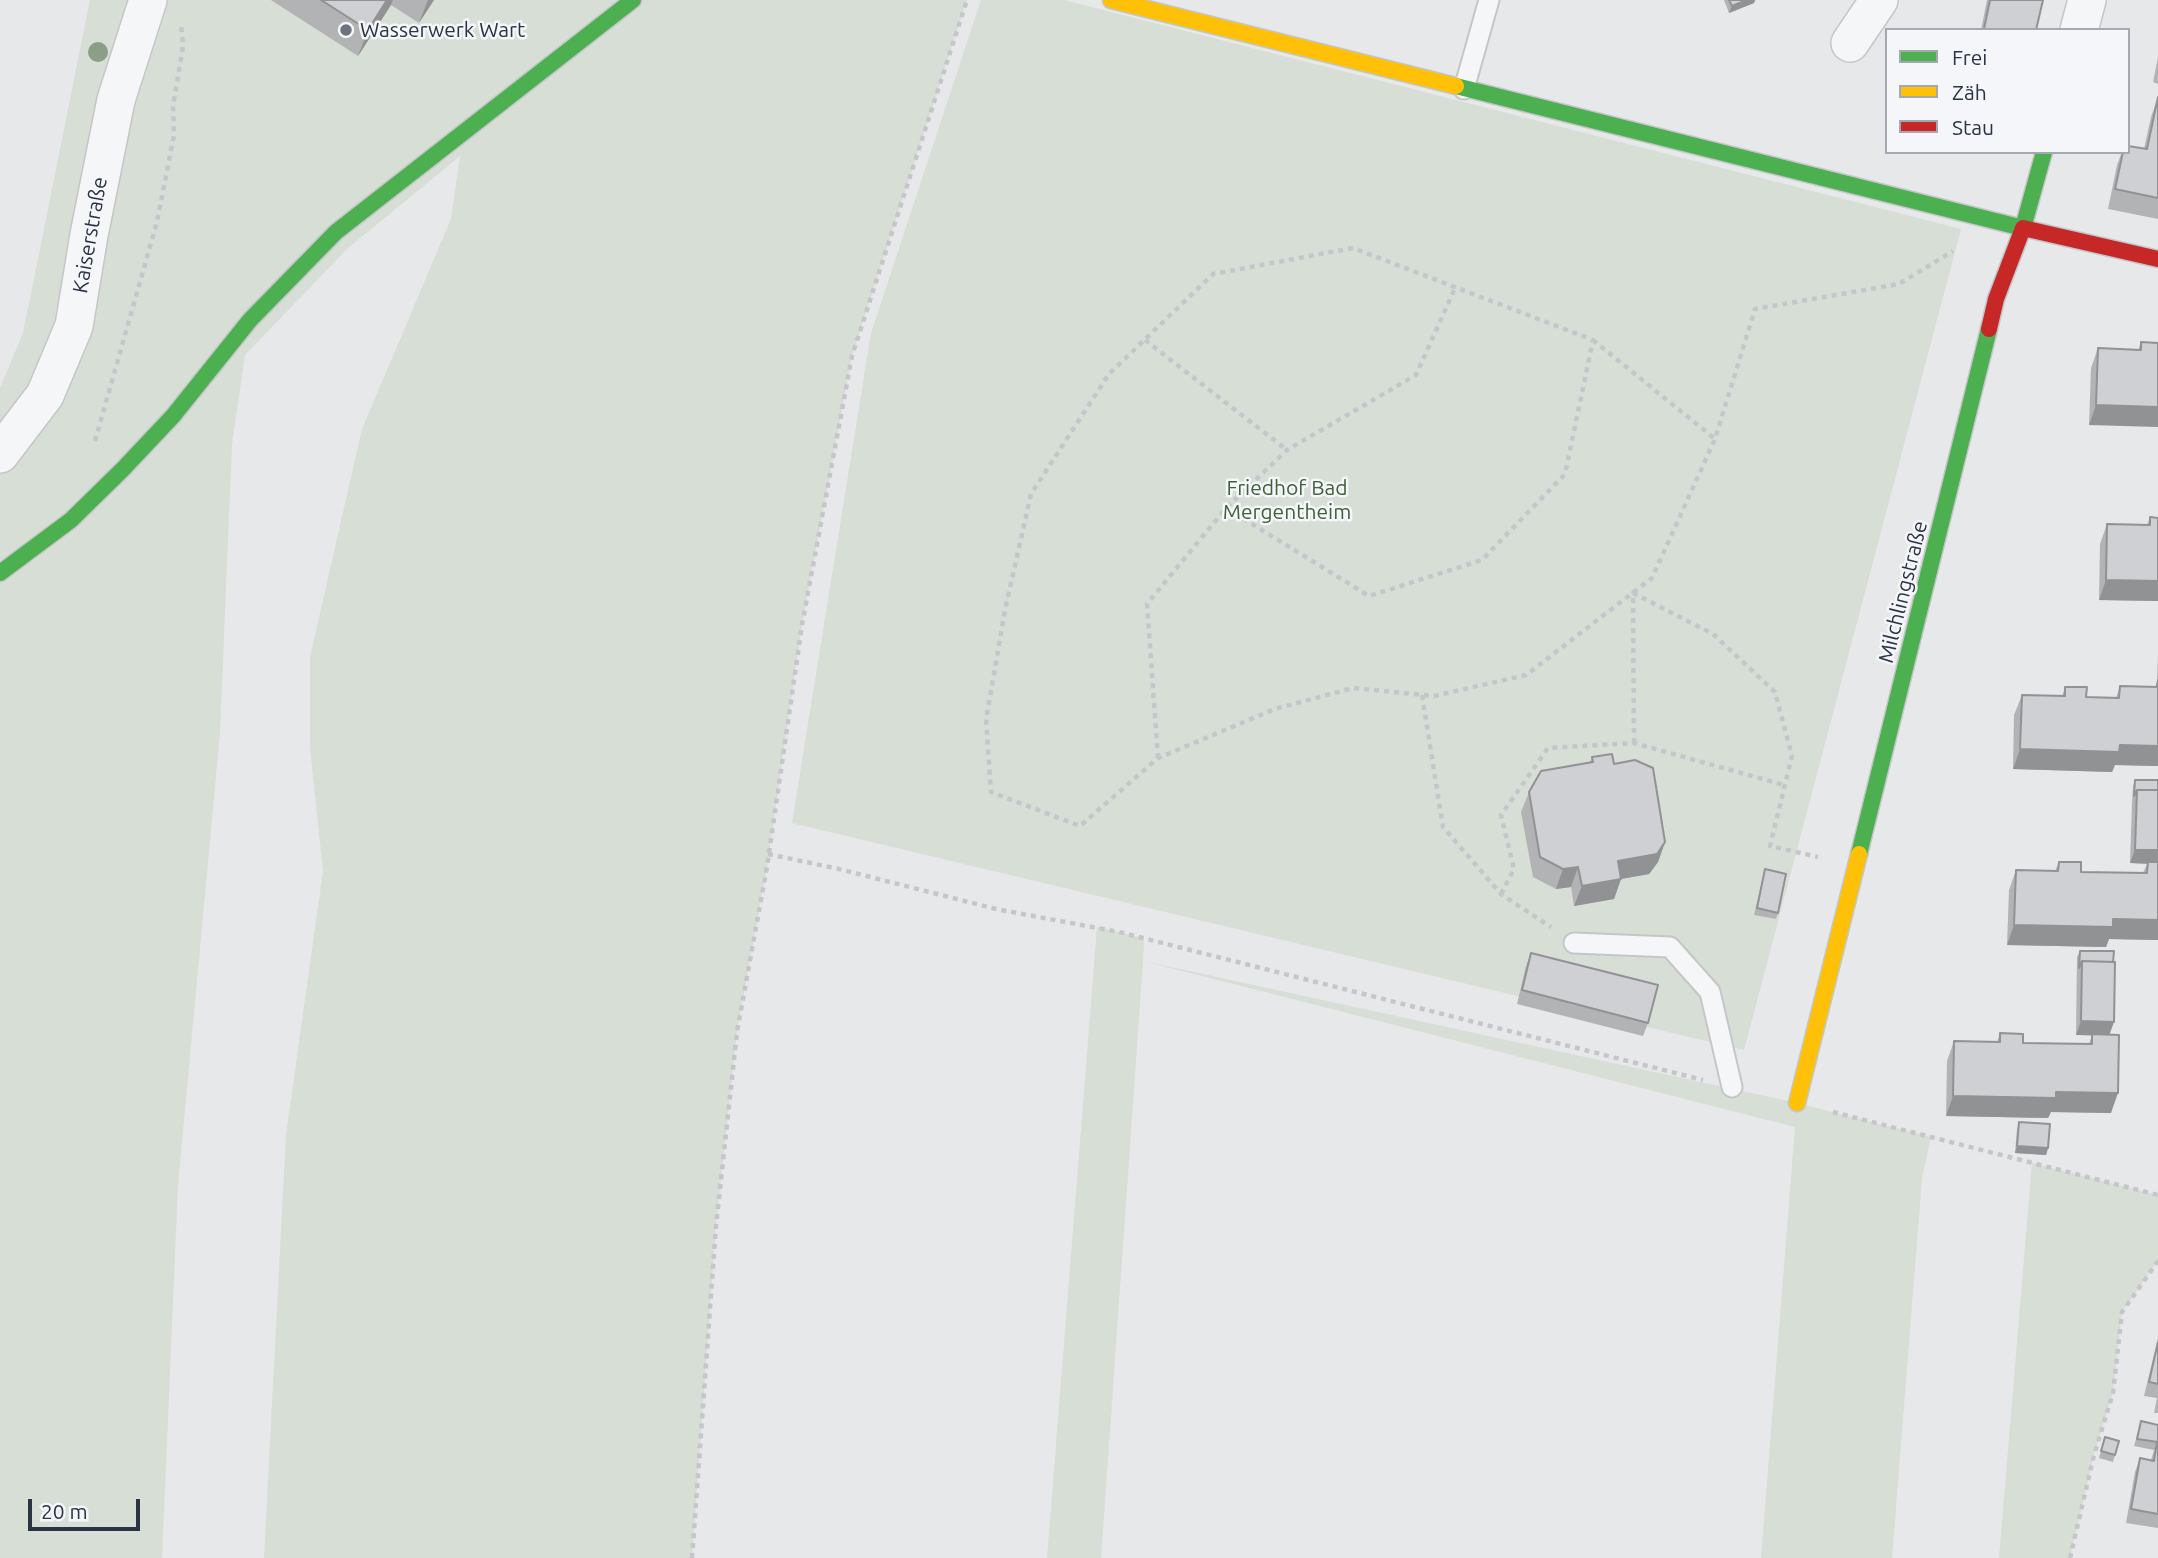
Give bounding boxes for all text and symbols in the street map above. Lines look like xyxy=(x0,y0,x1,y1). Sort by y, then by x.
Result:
place label: Wasserwerk Wart xyxy=(360,17,525,43)
marker: Wasserwerk Wart xyxy=(338,22,354,38)
legend xyxy=(1885,28,2130,154)
text: Frei xyxy=(1952,45,1987,69)
text: Zäh xyxy=(1952,80,1987,104)
text: Stau xyxy=(1952,115,1994,139)
street label: Kaiserstraße xyxy=(67,175,113,295)
park label: Friedhof Bad Mergentheim xyxy=(1223,475,1351,525)
street label: Milchlingstraße xyxy=(1873,518,1933,666)
scale bar xyxy=(32,1484,144,1528)
text: 20 m xyxy=(41,1499,88,1523)

